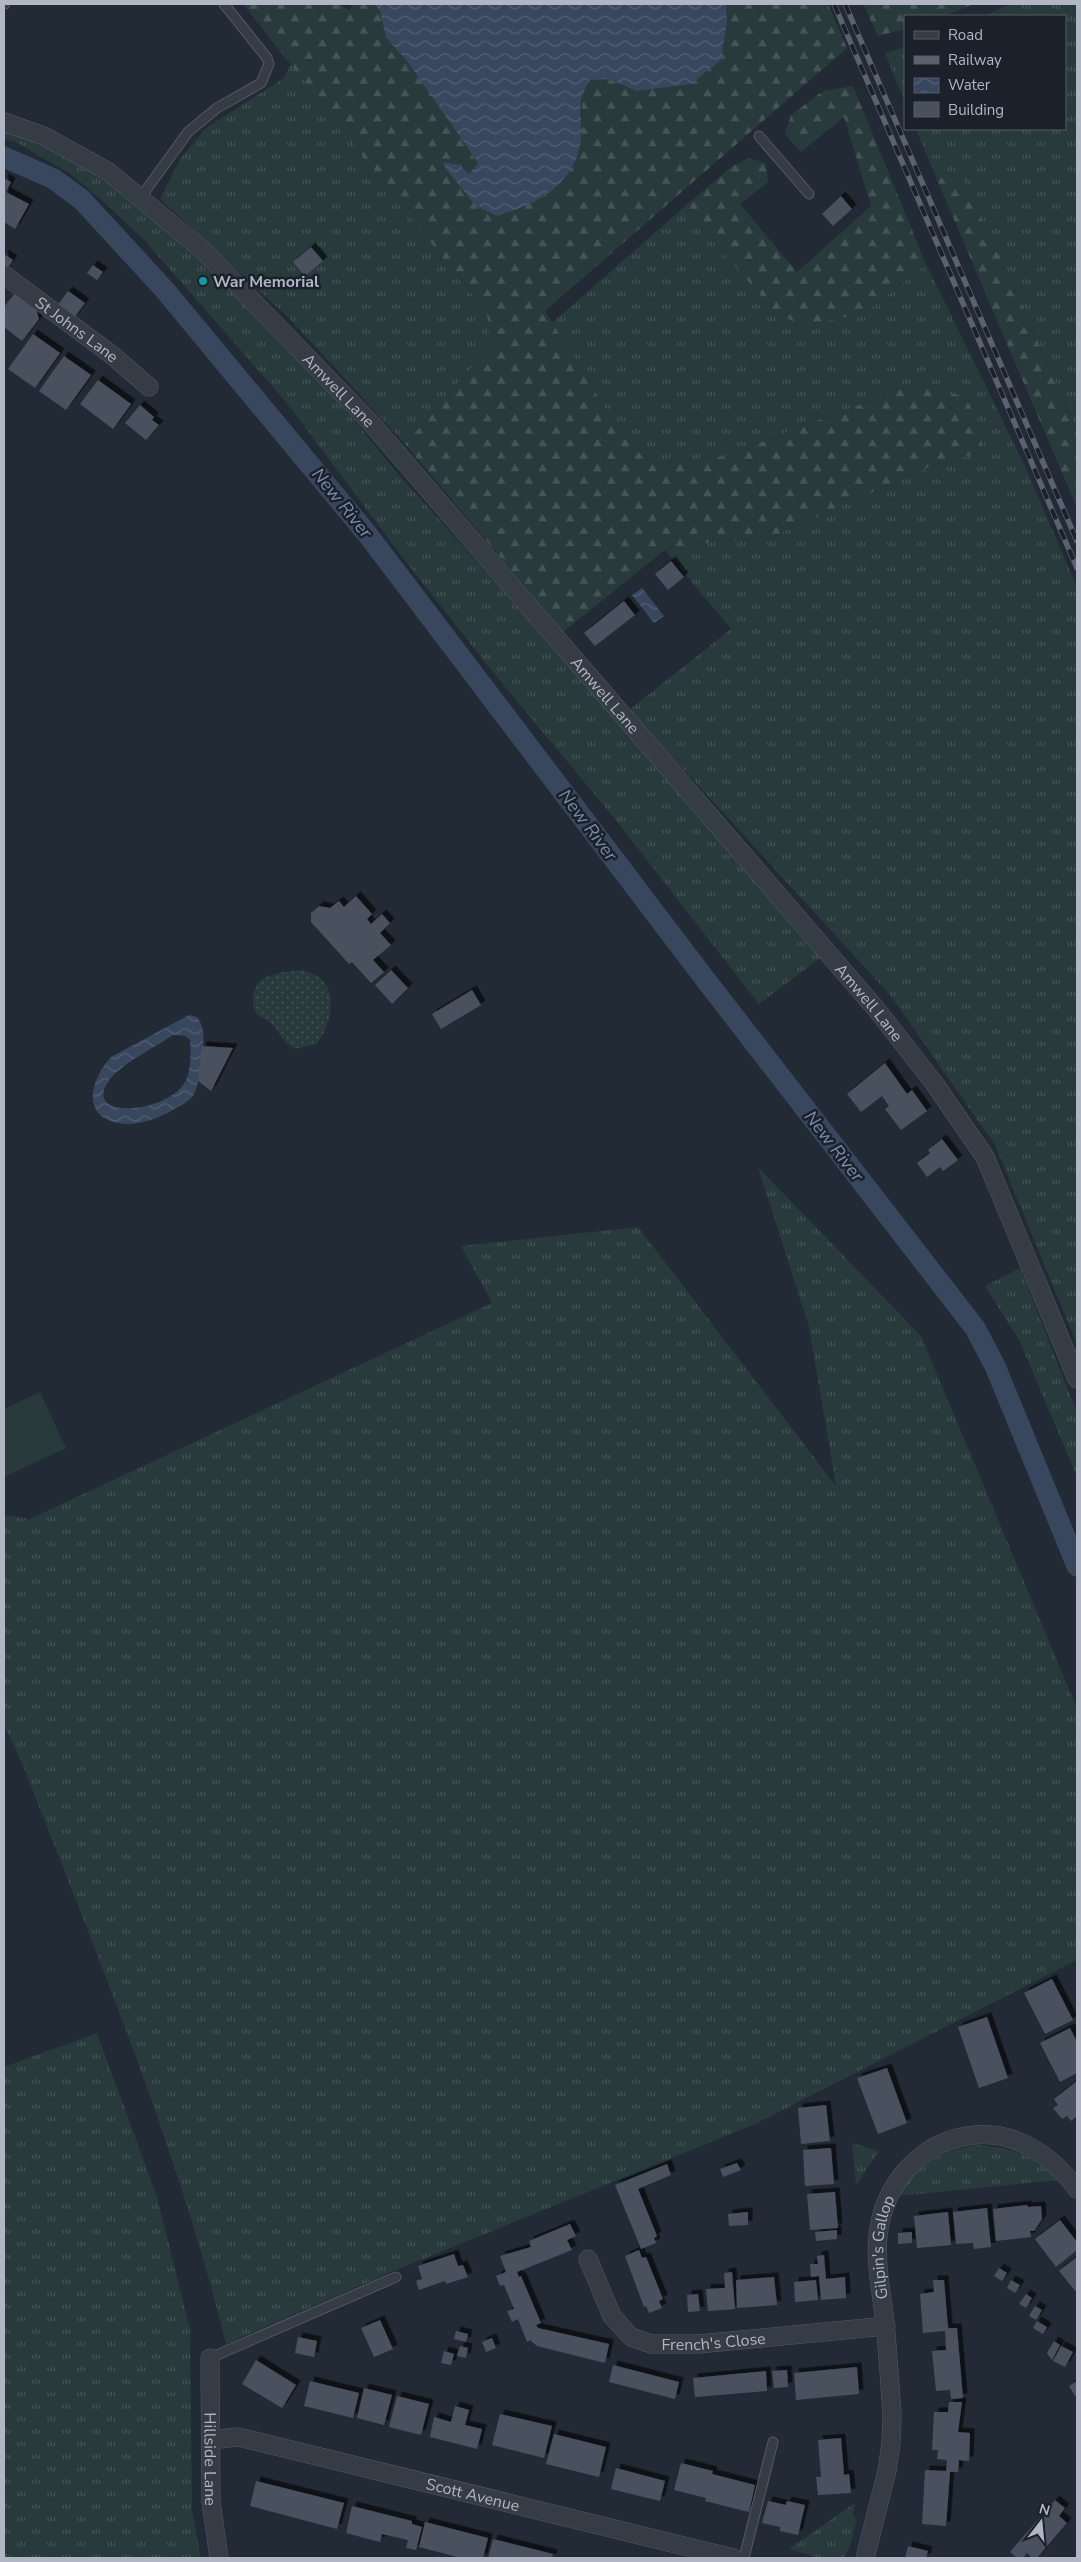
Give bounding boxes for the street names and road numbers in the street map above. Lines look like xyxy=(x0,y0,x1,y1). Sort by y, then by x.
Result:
street label: St Johns Lane xyxy=(30,292,123,368)
street label: Amwell Lane xyxy=(297,349,379,433)
street label: Amwell Lane xyxy=(565,652,644,739)
street label: Amwell Lane xyxy=(830,959,908,1046)
street label: Gilpin's Gallop xyxy=(867,2192,900,2301)
street label: French's Close xyxy=(661,2328,767,2356)
street label: Hillside Lane xyxy=(198,2412,221,2506)
street label: Scott Avenue xyxy=(424,2473,522,2517)

